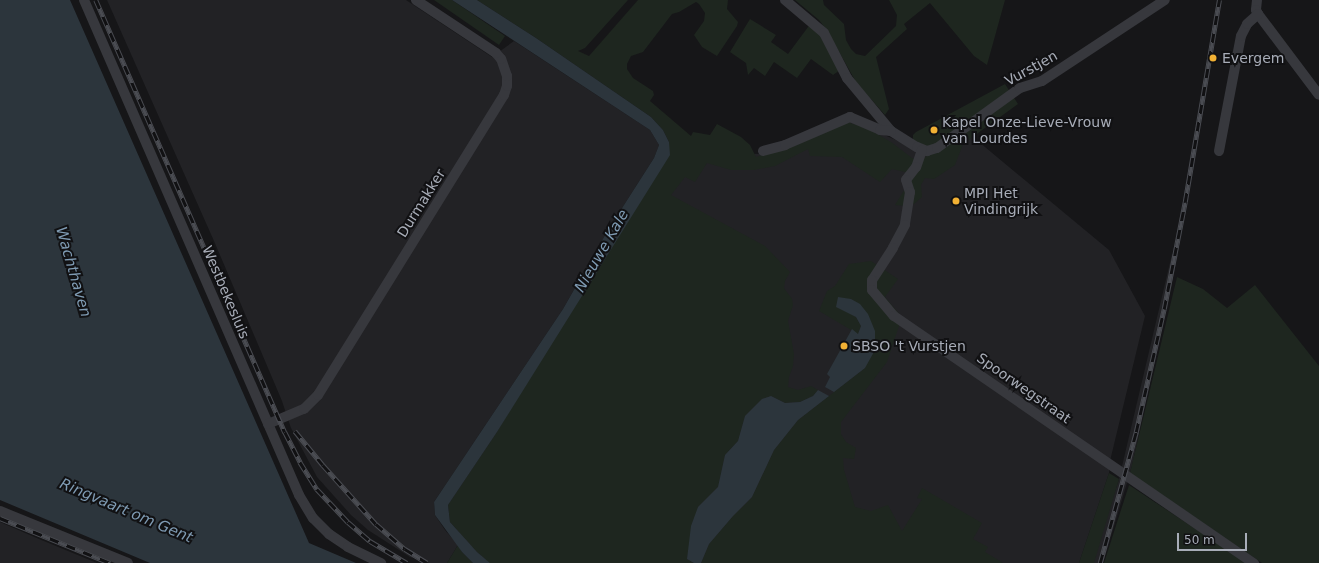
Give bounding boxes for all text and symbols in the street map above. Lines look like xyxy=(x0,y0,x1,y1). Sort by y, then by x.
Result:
street label: Vurstjen xyxy=(1002,47,1060,89)
place label: Evergem xyxy=(1222,50,1284,66)
marker: Evergem xyxy=(1207,52,1219,64)
place label: Kapel Onze-Lieve-Vrouw van Lourdes xyxy=(942,114,1112,146)
marker: Kapel Onze-Lieve-Vrouw van Lourdes xyxy=(929,125,939,135)
street label: Durmakker xyxy=(393,166,449,240)
place label: MPI Het Vindingrijk xyxy=(964,185,1038,218)
marker: MPI Het Vindingrijk xyxy=(951,196,961,206)
water label: Nieuwe Kale xyxy=(571,207,633,295)
water label: Wachthaven xyxy=(52,225,94,319)
street label: Westbekesluis xyxy=(199,243,253,341)
place label: SBSO 't Vurstjen xyxy=(852,338,966,354)
marker: SBSO 't Vurstjen xyxy=(839,341,849,351)
street label: Spoorwegstraat xyxy=(974,349,1074,427)
water label: Ringvaart om Gent xyxy=(57,475,195,547)
scale bar xyxy=(1179,525,1249,551)
text: 50 m xyxy=(1184,533,1215,547)

